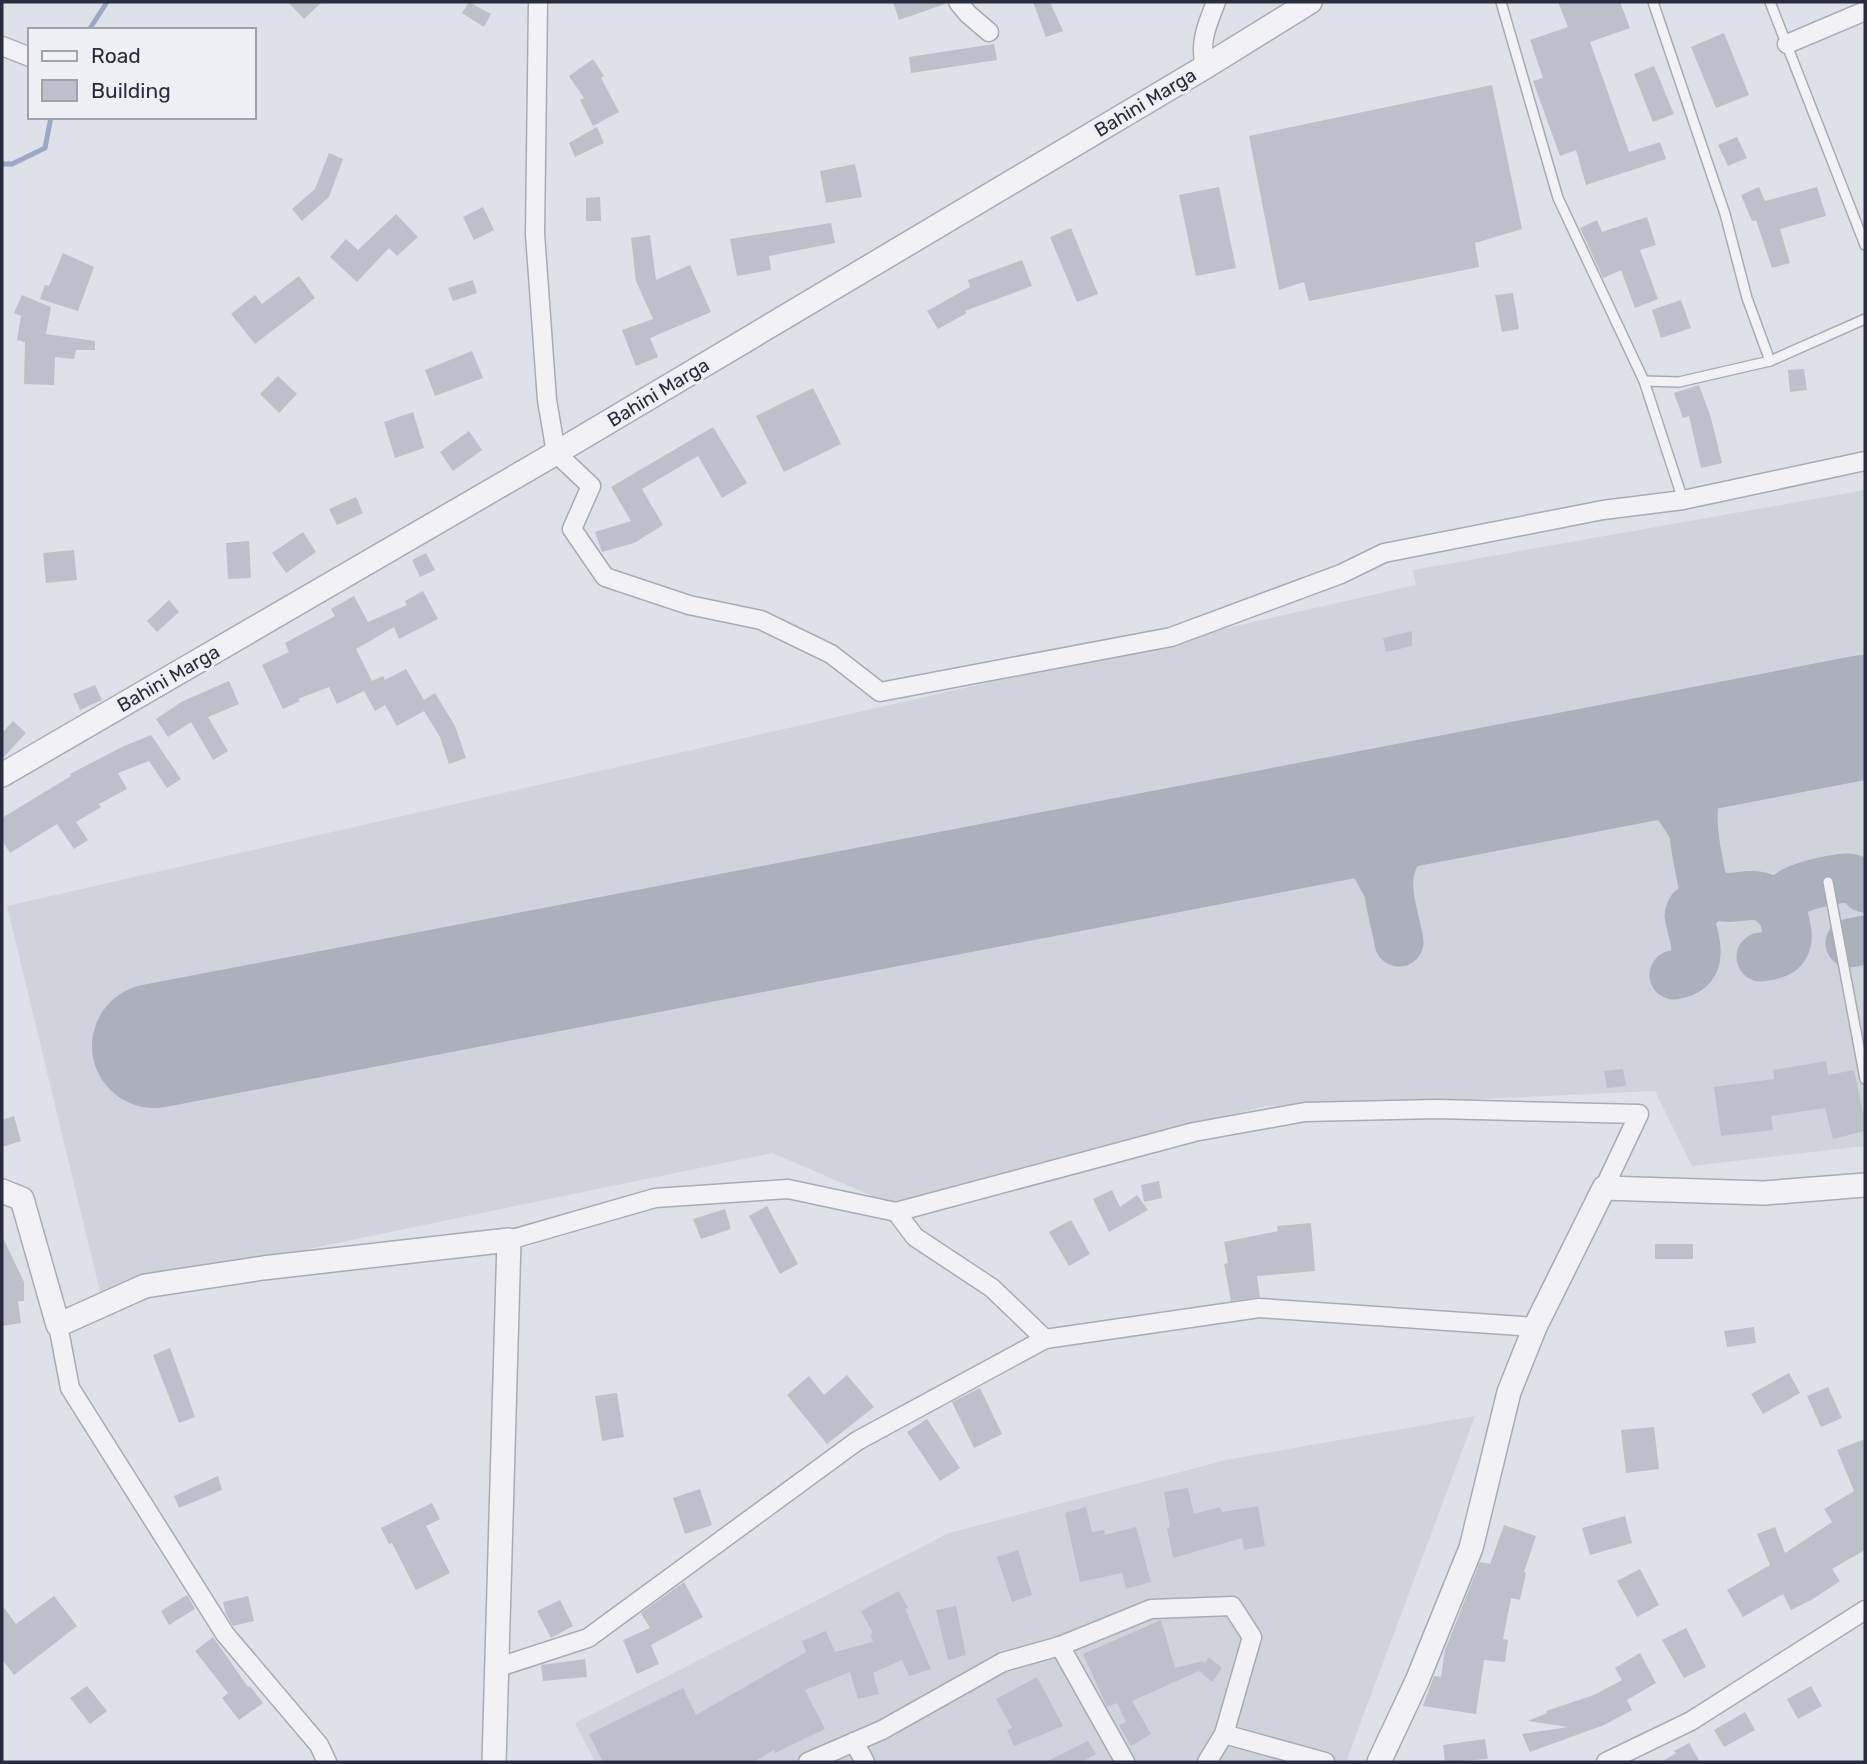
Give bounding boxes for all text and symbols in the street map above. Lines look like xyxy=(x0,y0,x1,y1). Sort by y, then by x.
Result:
legend xyxy=(28,28,256,119)
text: Road xyxy=(91,43,141,68)
street label: Bahini Marga xyxy=(1090,63,1200,142)
text: Building xyxy=(91,78,171,103)
street label: Bahini Marga xyxy=(603,353,713,432)
street label: Bahini Marga xyxy=(113,640,224,717)

